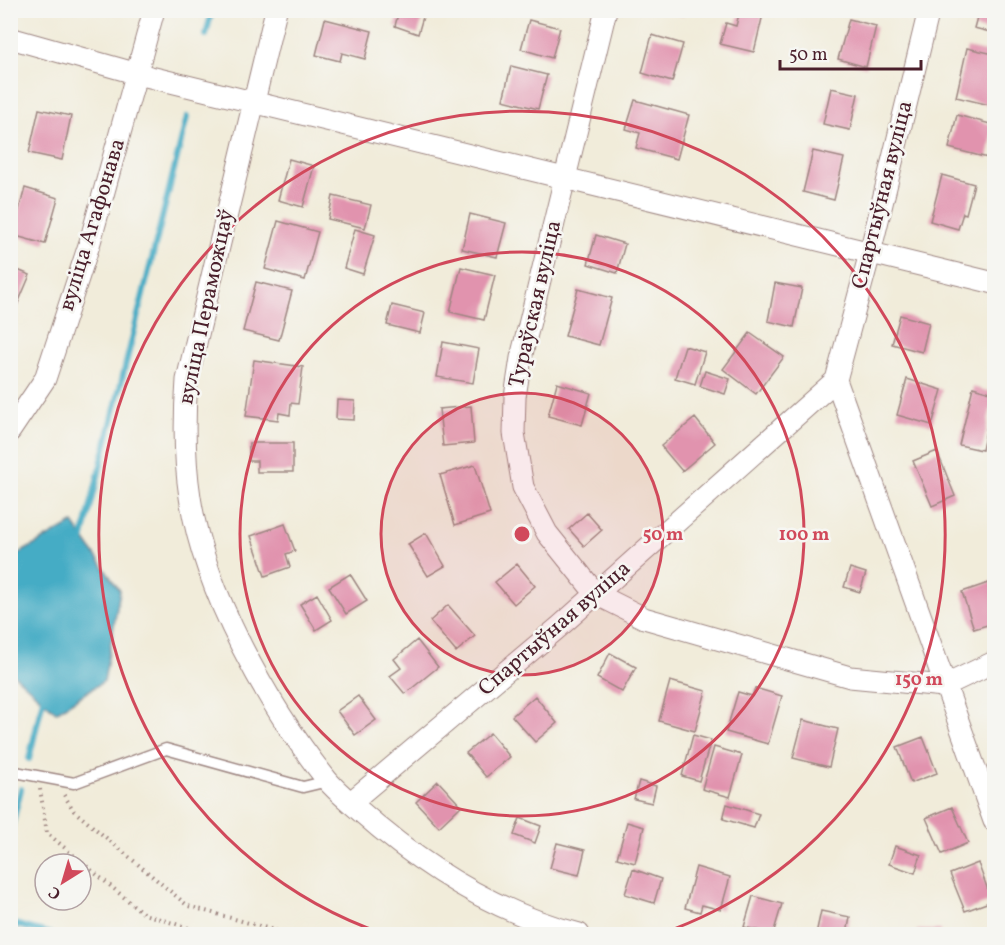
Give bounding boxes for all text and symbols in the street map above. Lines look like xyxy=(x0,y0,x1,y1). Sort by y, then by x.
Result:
scale bar xyxy=(780,33,921,71)
text: 50 m xyxy=(789,43,828,68)
street label: Спартыўная вуліца xyxy=(845,98,921,292)
street label: вуліца Агафонава xyxy=(52,135,134,315)
street label: вуліца Пераможцаў xyxy=(171,207,243,407)
street label: Тураўская вуліца xyxy=(502,217,570,391)
text: 50 m xyxy=(643,523,683,548)
text: 100 m xyxy=(779,523,829,548)
centre of rings xyxy=(512,524,532,544)
street label: Спартыўная вуліца xyxy=(472,554,638,704)
text: 150 m xyxy=(895,668,943,693)
north arrow xyxy=(33,852,93,912)
text: С xyxy=(44,880,66,904)

